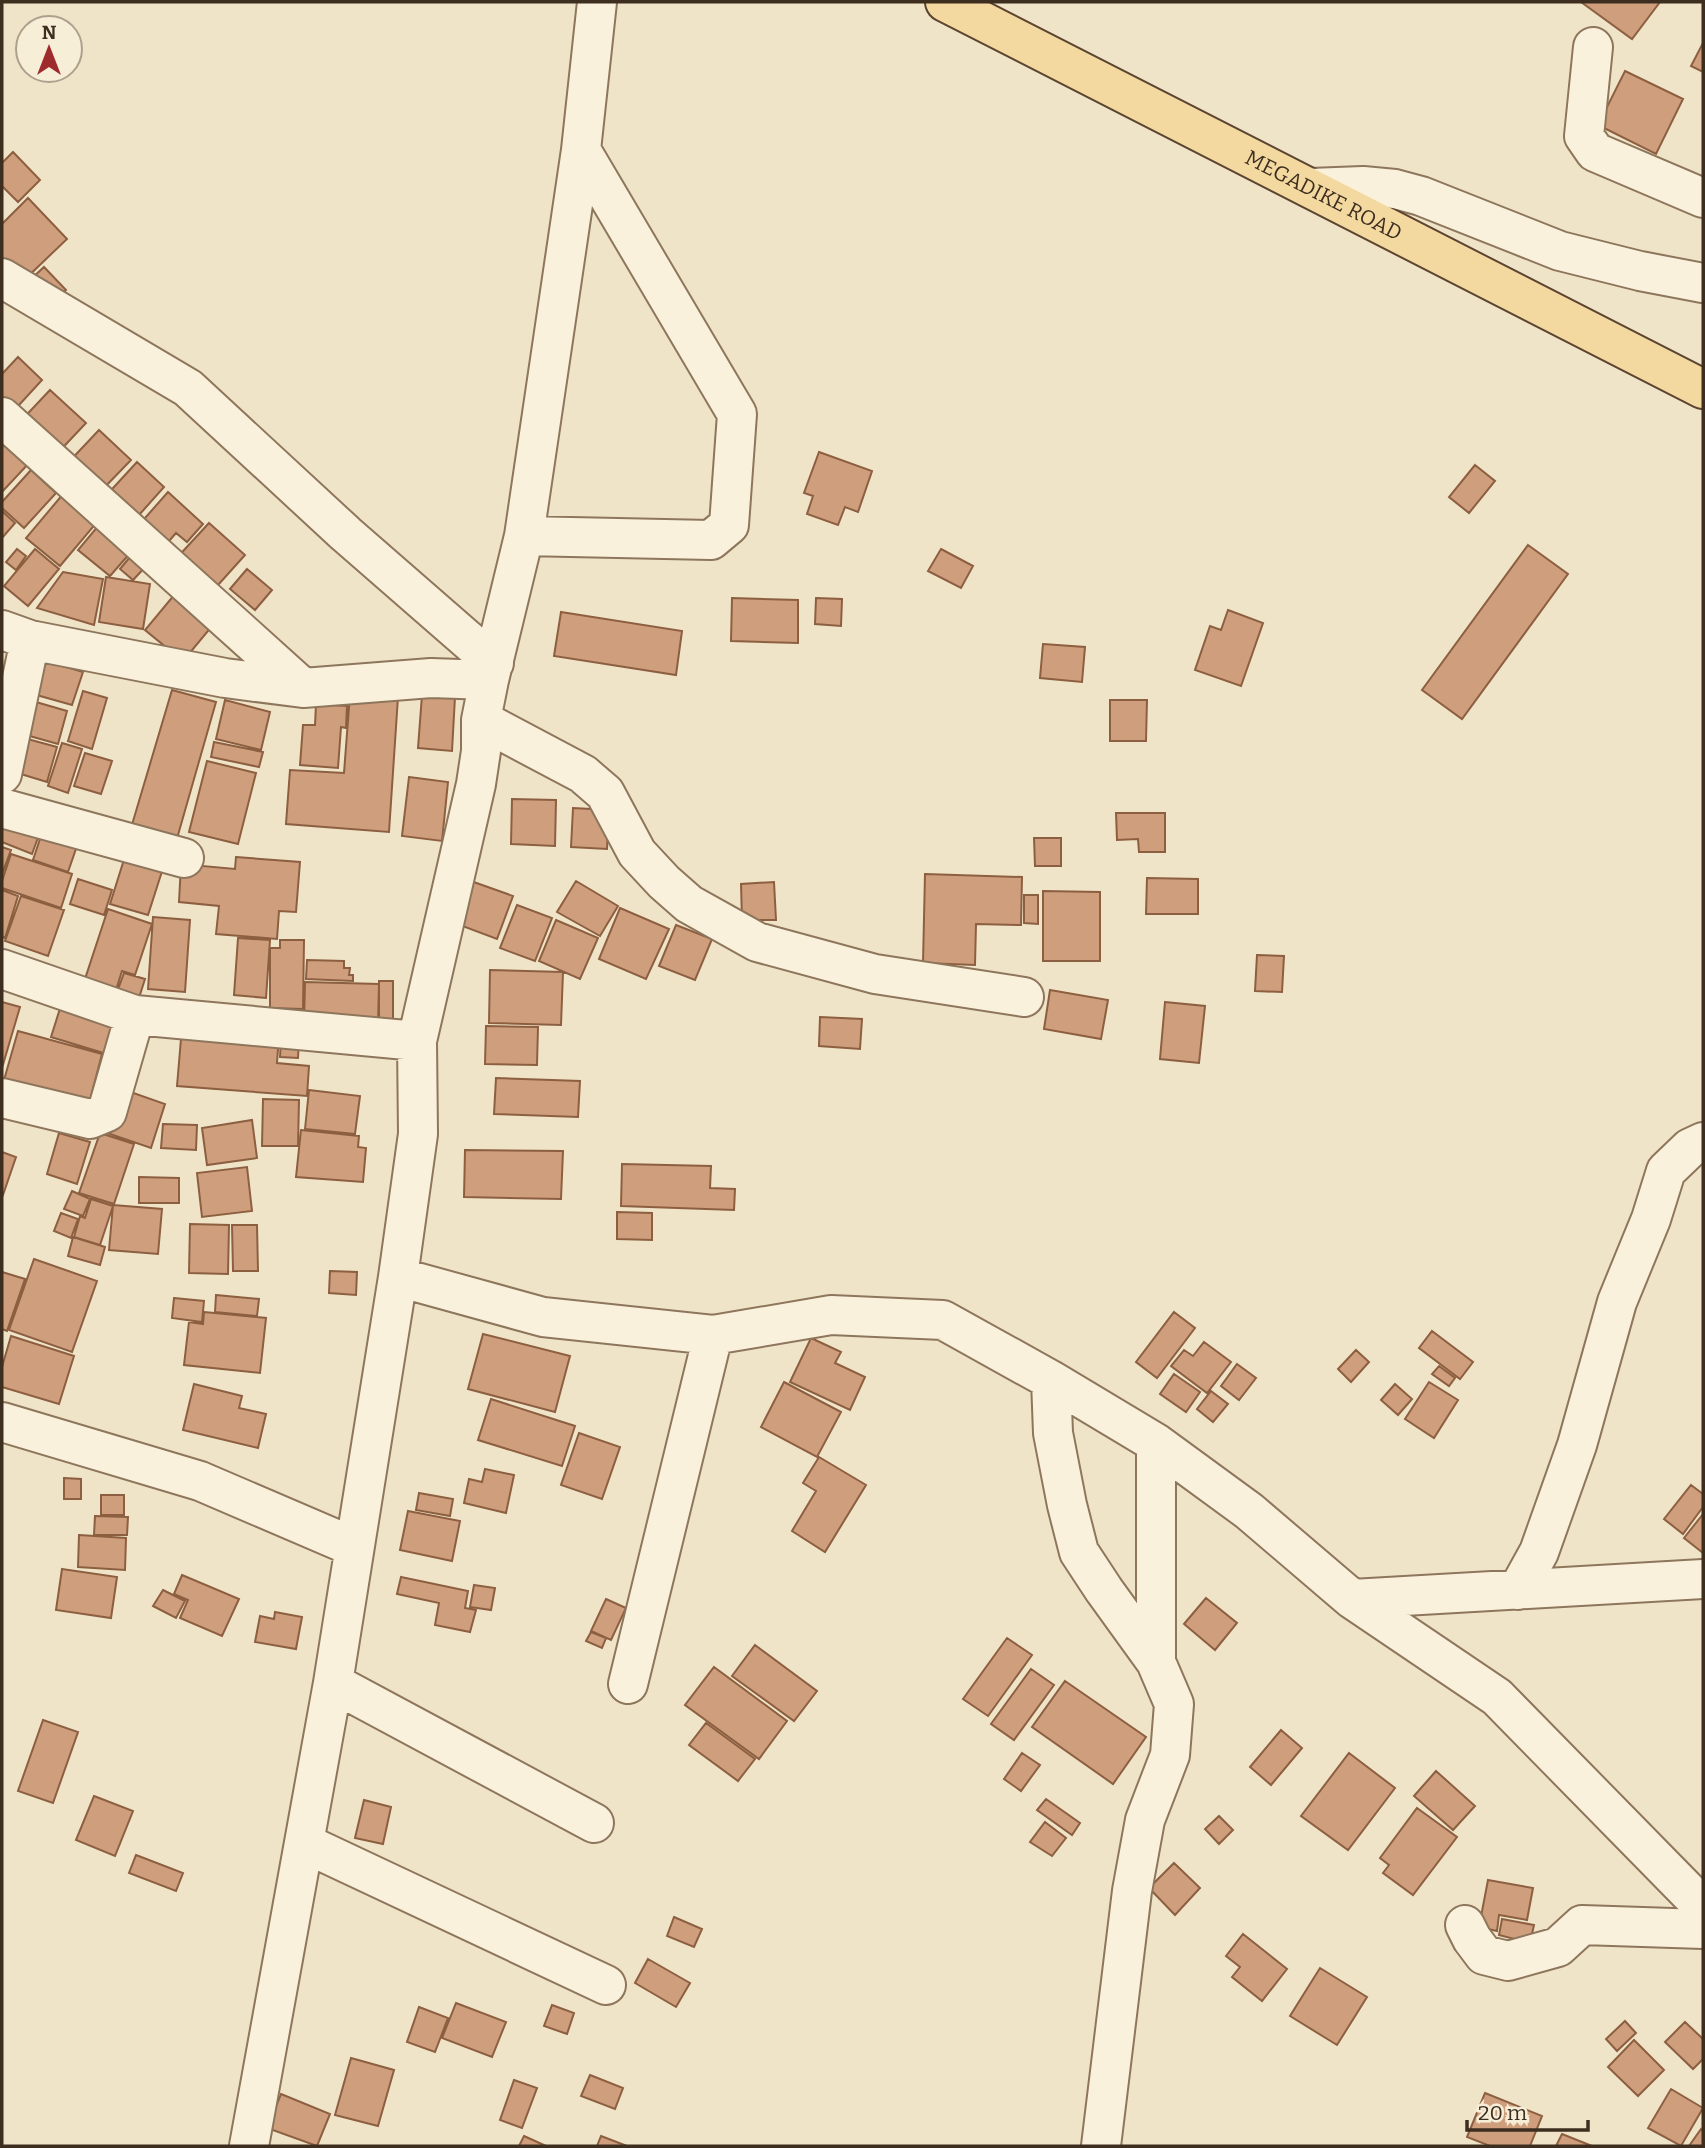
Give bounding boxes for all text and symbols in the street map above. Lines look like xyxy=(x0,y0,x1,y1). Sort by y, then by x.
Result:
north arrow xyxy=(14,14,84,84)
text: N xyxy=(42,21,57,44)
street label: MEGADIKE ROAD xyxy=(1241,144,1406,246)
scale bar xyxy=(1467,2088,1588,2132)
text: 20 m xyxy=(1478,2100,1527,2126)

